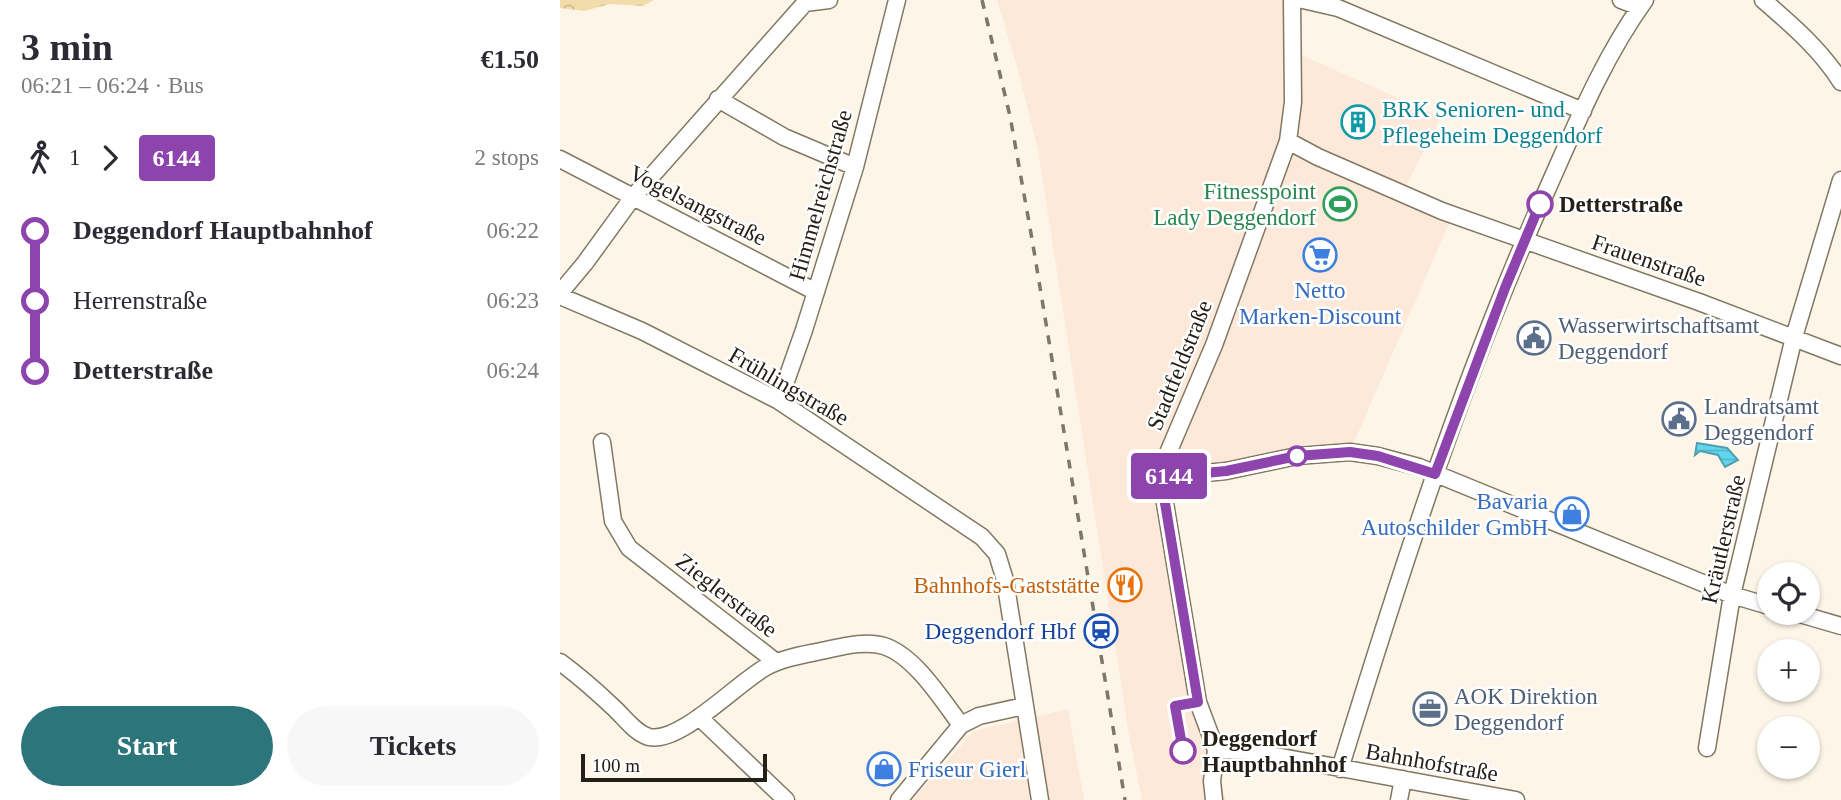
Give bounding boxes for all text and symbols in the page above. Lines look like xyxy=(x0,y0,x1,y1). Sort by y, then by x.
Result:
text: 3 min xyxy=(21,26,113,68)
text: €1.50 xyxy=(481,45,539,74)
text: 06:21 – 06:24 · Bus xyxy=(21,73,204,98)
place label: BRK Senioren- und Pflegeheim Deggendorf xyxy=(1382,97,1603,148)
building icon: BRK Senioren- und Pflegeheim Deggendorf xyxy=(1339,103,1377,141)
street label: Himmelreichstraße xyxy=(784,107,857,283)
icon: walk xyxy=(21,139,59,177)
icon: forward xyxy=(91,139,129,177)
text: 1 xyxy=(69,145,81,170)
text: 6144 xyxy=(153,145,201,171)
text: 2 stops xyxy=(474,145,539,170)
street label: Vogelsangstraße xyxy=(625,160,770,251)
place label: Fitnesspoint Lady Deggendorf xyxy=(1153,179,1317,230)
sports icon: Fitnesspoint Lady Deggendorf xyxy=(1321,185,1359,223)
marker: Detterstraße xyxy=(1527,191,1553,217)
place label: Detterstraße xyxy=(1559,192,1683,217)
text: Deggendorf Hauptbahnhof xyxy=(73,216,373,245)
text: 06:22 xyxy=(487,218,539,243)
street label: Frauenstraße xyxy=(1589,229,1709,292)
supermarket icon: Netto Marken-Discount xyxy=(1301,236,1339,274)
place label: Netto Marken-Discount xyxy=(1239,278,1402,329)
text: Herrenstraße xyxy=(73,286,207,315)
text: 06:23 xyxy=(487,288,539,313)
street label: Stadtfeldstraße xyxy=(1142,297,1217,434)
place label: Wasserwirtschaftsamt Deggendorf xyxy=(1558,313,1760,364)
public building icon: Wasserwirtschaftsamt Deggendorf xyxy=(1515,319,1553,357)
street label: Frühlingstraße xyxy=(724,342,853,431)
text: Detterstraße xyxy=(73,356,213,385)
text: 06:24 xyxy=(487,358,539,383)
place label: Landratsamt Deggendorf xyxy=(1704,394,1820,445)
public building icon: Landratsamt Deggendorf xyxy=(1660,400,1698,438)
unlabelled marker xyxy=(1287,446,1307,466)
line badge: 6144 xyxy=(1120,453,1218,499)
text: 6144 xyxy=(1145,463,1193,489)
street label: Kräutlerstraße xyxy=(1697,472,1750,606)
place label: Bavaria Autoschilder GmbH xyxy=(1361,489,1548,540)
shop icon: Bavaria Autoschilder GmbH xyxy=(1553,495,1591,533)
street label: Zieglerstraße xyxy=(671,548,782,643)
map controls xyxy=(1757,562,1820,779)
button: locate xyxy=(1757,562,1820,625)
restaurant icon: Bahnhofs-Gaststätte xyxy=(1106,566,1144,604)
place label: Bahnhofs-Gaststätte xyxy=(913,573,1100,598)
station icon: Deggendorf Hbf xyxy=(1082,612,1120,650)
place label: Deggendorf Hbf xyxy=(925,619,1076,644)
button: + xyxy=(1757,639,1820,702)
place label: AOK Direktion Deggendorf xyxy=(1454,684,1598,735)
office icon: AOK Direktion Deggendorf xyxy=(1411,690,1449,728)
button: Start xyxy=(21,706,273,786)
button: Tickets xyxy=(287,706,539,786)
button: − xyxy=(1757,716,1820,779)
place label: Deggendorf Hauptbahnhof xyxy=(1202,726,1347,777)
marker: Deggendorf Hauptbahnhof xyxy=(1170,738,1196,764)
street label: Bahnhofstraße xyxy=(1364,739,1500,786)
shop icon: Friseur Gierl xyxy=(865,750,903,788)
scale bar xyxy=(581,751,766,783)
text: 100 m xyxy=(592,755,640,776)
place label: Friseur Gierl xyxy=(908,757,1026,782)

